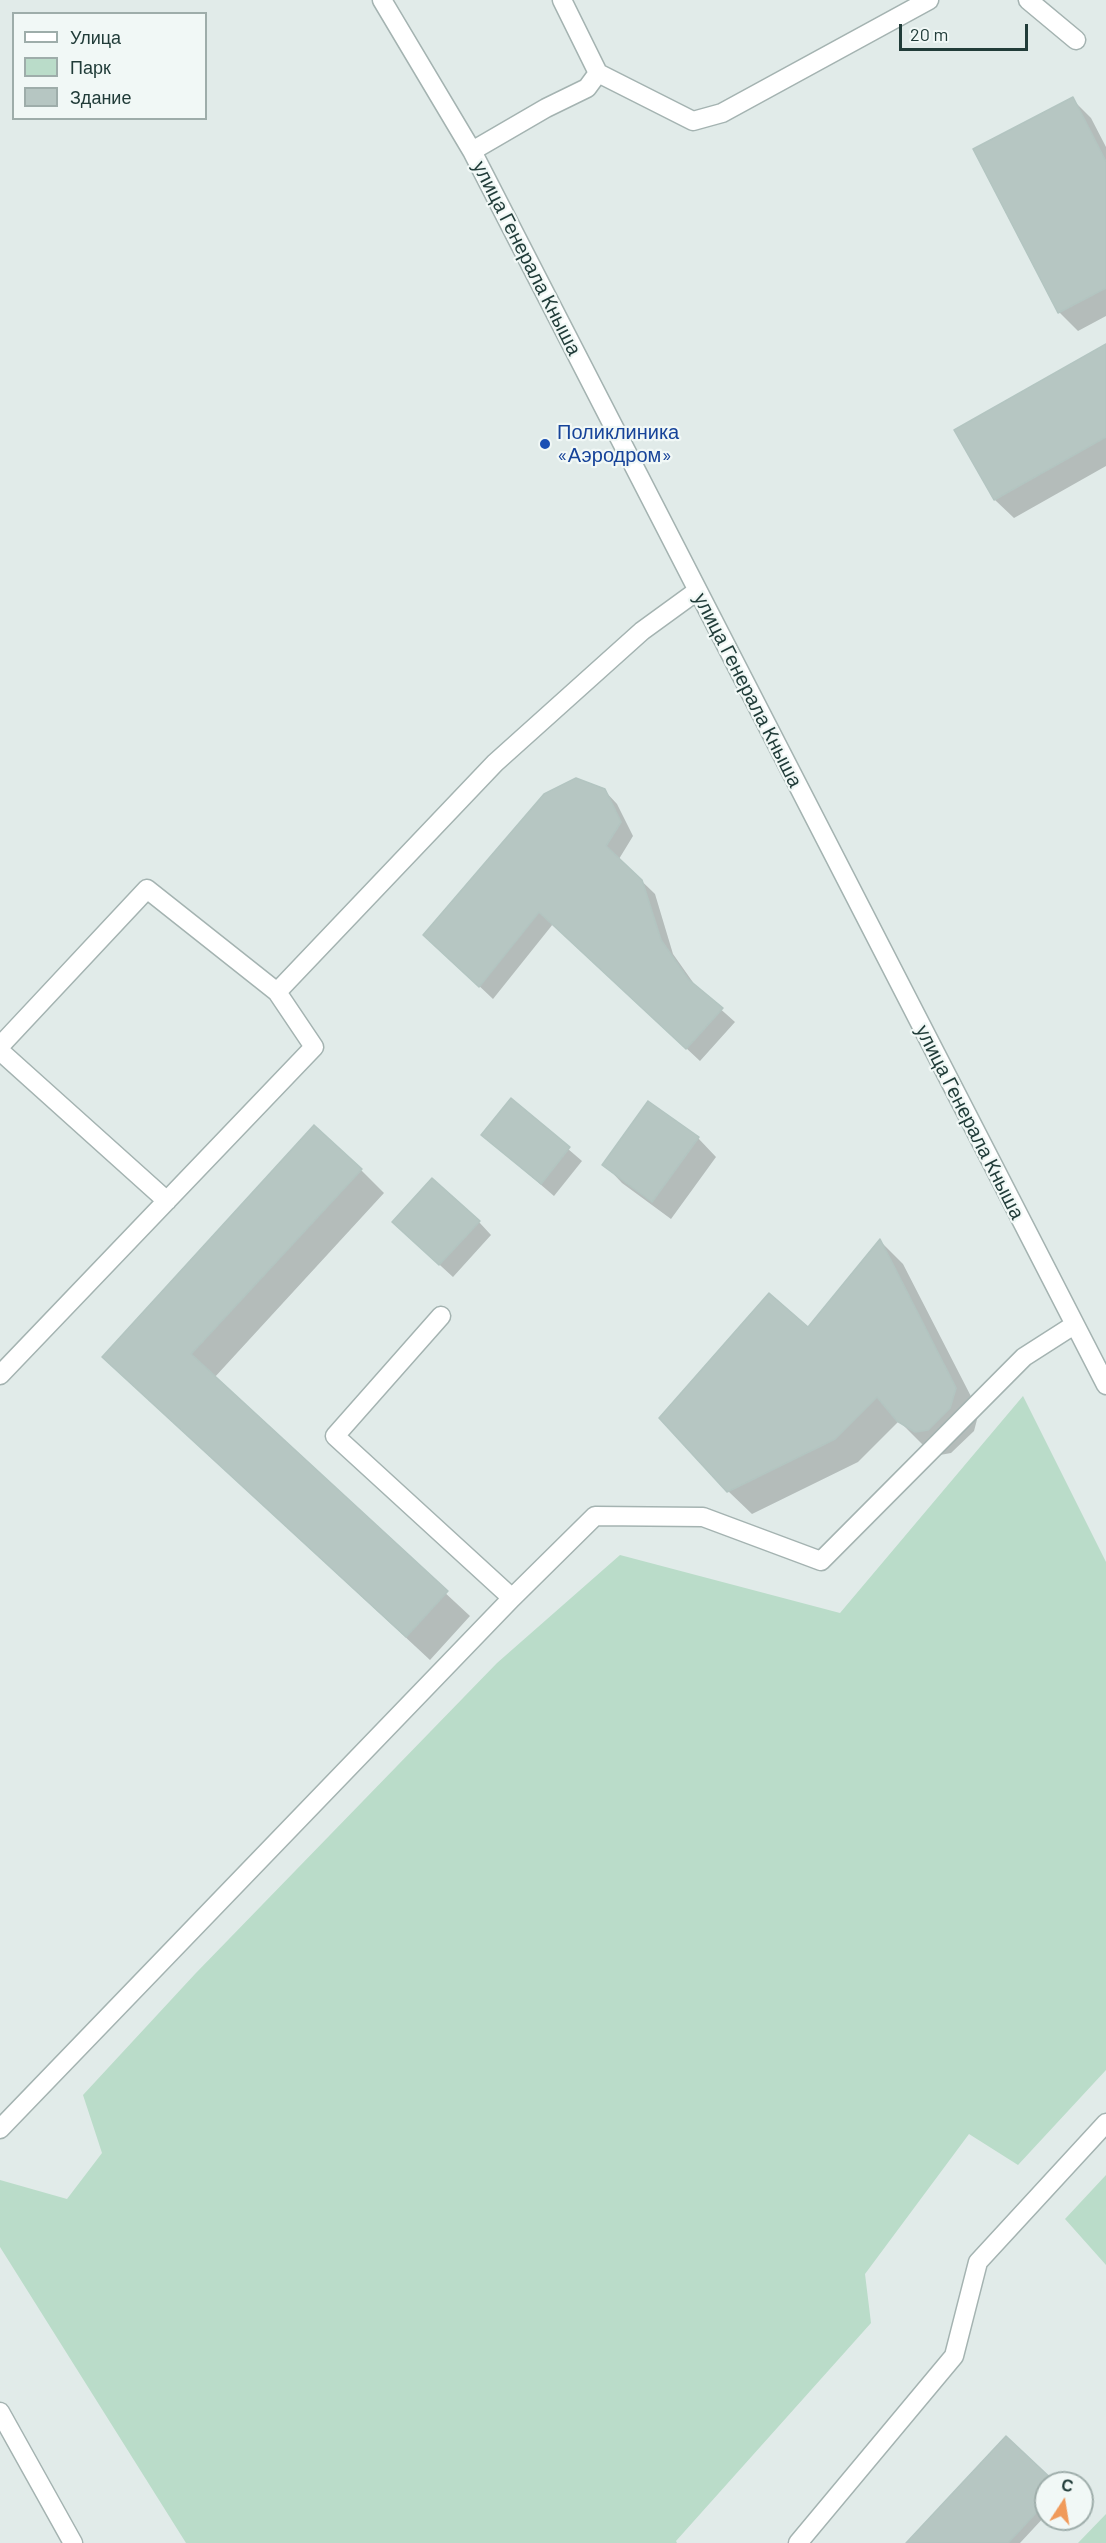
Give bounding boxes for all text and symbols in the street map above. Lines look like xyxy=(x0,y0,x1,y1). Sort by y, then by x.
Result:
legend xyxy=(12,12,207,120)
scale bar xyxy=(902,12,1031,50)
text: 20 m xyxy=(910,23,948,45)
text: Улица xyxy=(70,26,121,48)
text: Парк xyxy=(70,56,111,78)
text: Здание xyxy=(70,86,131,108)
street label: улица Генерала Кныша xyxy=(467,157,587,359)
place label: Поликлиника «Аэродром» xyxy=(557,420,679,467)
marker: Поликлиника «Аэродром» xyxy=(538,437,552,451)
street label: улица Генерала Кныша xyxy=(688,589,808,791)
street label: улица Генерала Кныша xyxy=(910,1021,1030,1223)
north arrow xyxy=(1034,2471,1094,2531)
text: С xyxy=(1060,2474,1075,2495)

